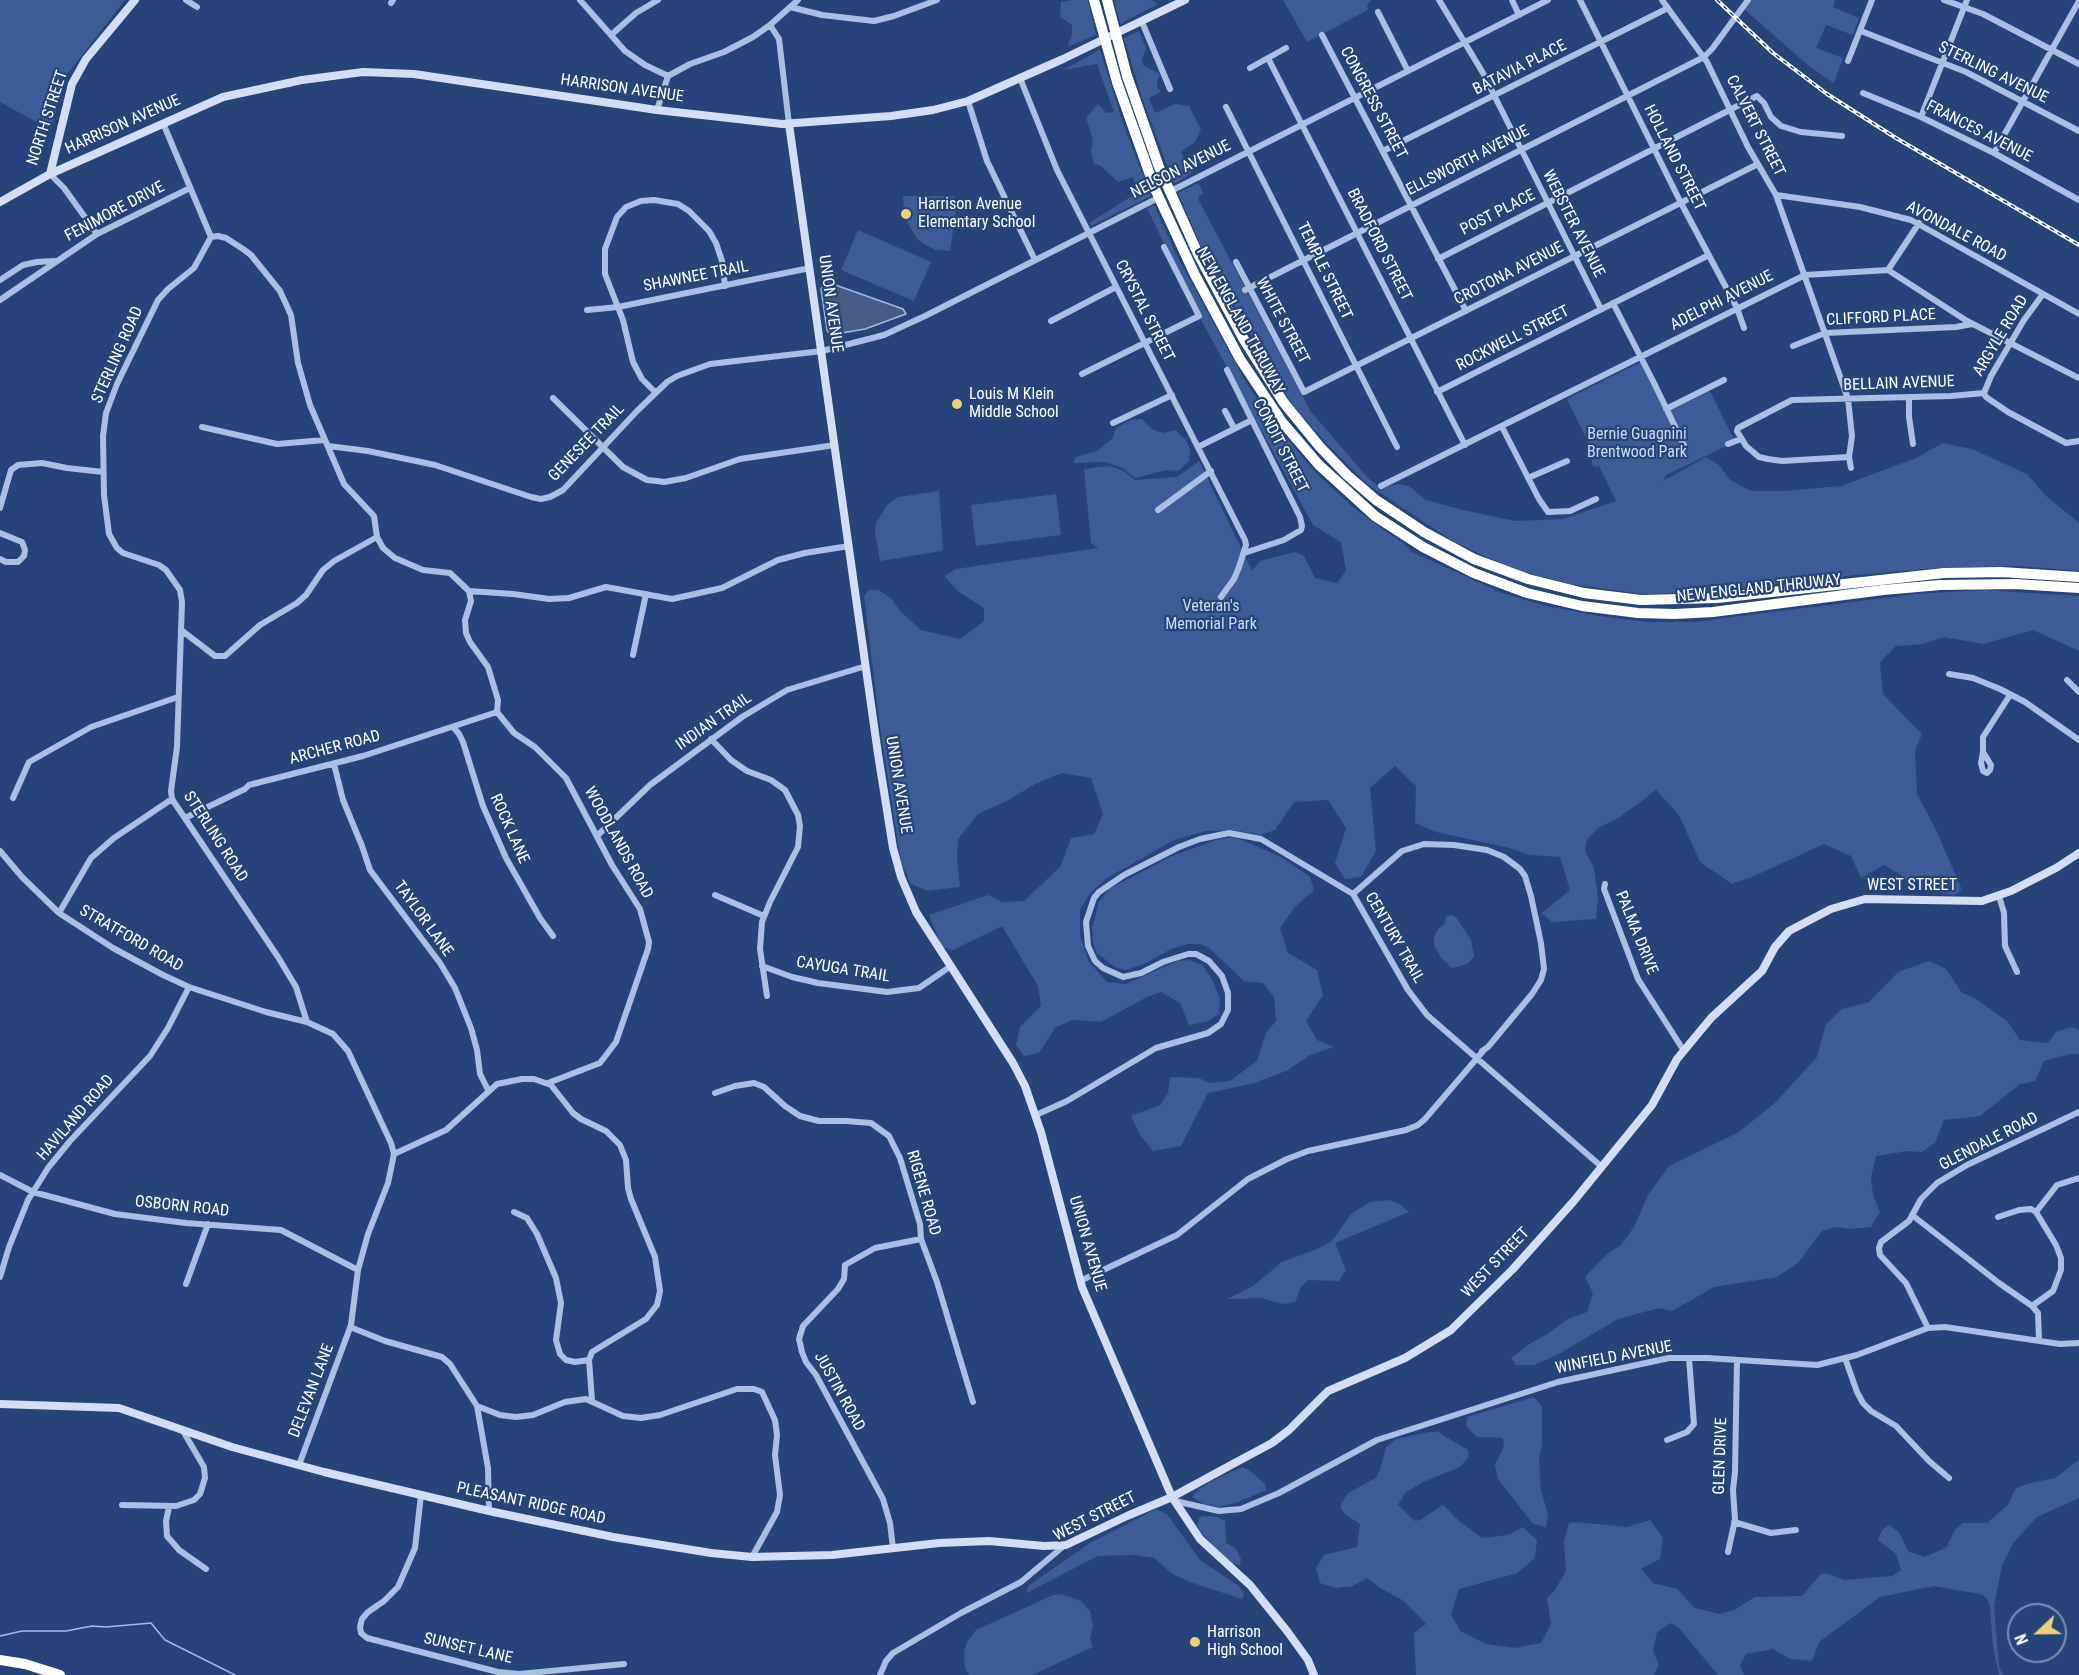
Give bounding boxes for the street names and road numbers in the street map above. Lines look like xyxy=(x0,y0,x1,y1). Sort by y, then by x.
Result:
street label: BATAVIA PLACE xyxy=(1470,36,1570,100)
street label: STERLING AVENUE xyxy=(1935,38,2051,108)
street label: CONGRESS STREET xyxy=(1335,44,1411,162)
street label: NORTH STREET xyxy=(24,68,72,168)
street label: HARRISON AVENUE xyxy=(559,71,685,107)
street label: CALVERT STREET xyxy=(1721,72,1789,180)
street label: HARRISON AVENUE xyxy=(62,91,184,159)
street label: FRANCES AVENUE xyxy=(1923,97,2035,167)
street label: HOLLAND STREET xyxy=(1639,102,1709,214)
street label: ELLSWORTH AVENUE xyxy=(1403,122,1533,200)
street label: NELSON AVENUE xyxy=(1128,137,1234,203)
street label: WEBSTER AVENUE xyxy=(1538,167,1608,281)
street label: FENIMORE DRIVE xyxy=(62,178,168,246)
street label: BRADFORD STREET xyxy=(1342,186,1416,304)
street label: POST PLACE xyxy=(1457,186,1539,240)
street label: AVONDALE ROAD xyxy=(1903,198,2009,266)
street label: TEMPLE STREET xyxy=(1292,219,1356,323)
street label: CROTONA AVENUE xyxy=(1451,238,1567,310)
street label: NEW ENGLAND THRUWAY xyxy=(1192,244,1288,398)
street label: UNION AVENUE xyxy=(814,254,846,354)
street label: SHAWNEE TRAIL xyxy=(642,257,750,297)
street label: CRYSTAL STREET xyxy=(1110,257,1178,365)
street label: ADELPHI AVENUE xyxy=(1667,267,1777,335)
street label: WHITE STREET xyxy=(1251,274,1313,368)
street label: ARGYLE ROAD xyxy=(1969,292,2033,380)
street label: ROCKWELL STREET xyxy=(1453,302,1573,376)
street label: STERLING ROAD xyxy=(88,304,148,406)
street label: CLIFFORD PLACE xyxy=(1826,306,1936,330)
street label: BELLAIN AVENUE xyxy=(1843,372,1955,396)
street label: CONDIT STREET xyxy=(1248,396,1312,496)
street label: GENESEE TRAIL xyxy=(545,400,629,486)
street label: NEW ENGLAND THRUWAY xyxy=(1676,571,1842,607)
street label: INDIAN TRAIL xyxy=(673,689,755,755)
street label: ARCHER ROAD xyxy=(288,727,382,769)
street label: UNION AVENUE xyxy=(881,735,915,835)
street label: WOODLANDS ROAD xyxy=(579,784,657,902)
street label: STERLING ROAD xyxy=(179,788,251,886)
street label: ROCK LANE xyxy=(485,791,533,867)
street label: WEST STREET xyxy=(1867,876,1957,896)
street label: TAYLOR LANE xyxy=(389,878,457,960)
street label: PALMA DRIVE xyxy=(1611,888,1661,978)
street label: CENTURY TRAIL xyxy=(1360,889,1428,987)
street label: STRATFORD ROAD xyxy=(76,902,186,976)
street label: CAYUGA TRAIL xyxy=(795,953,891,987)
street label: HAVILAND ROAD xyxy=(33,1071,119,1165)
street label: GLENDALE ROAD xyxy=(1936,1109,2042,1175)
street label: RIGENE ROAD xyxy=(902,1148,944,1238)
street label: OSBORN ROAD xyxy=(134,1193,230,1221)
street label: UNION AVENUE xyxy=(1064,1194,1110,1294)
street label: WEST STREET xyxy=(1458,1224,1534,1302)
street label: WINFIELD AVENUE xyxy=(1554,1337,1674,1379)
street label: DELEVAN LANE xyxy=(285,1341,339,1441)
street label: JUSTIN ROAD xyxy=(809,1349,869,1435)
street label: GLEN DRIVE xyxy=(1710,1417,1732,1495)
street label: PLEASANT RIDGE ROAD xyxy=(455,1479,607,1529)
street label: WEST STREET xyxy=(1051,1488,1139,1546)
street label: SUNSET LANE xyxy=(422,1629,514,1669)

